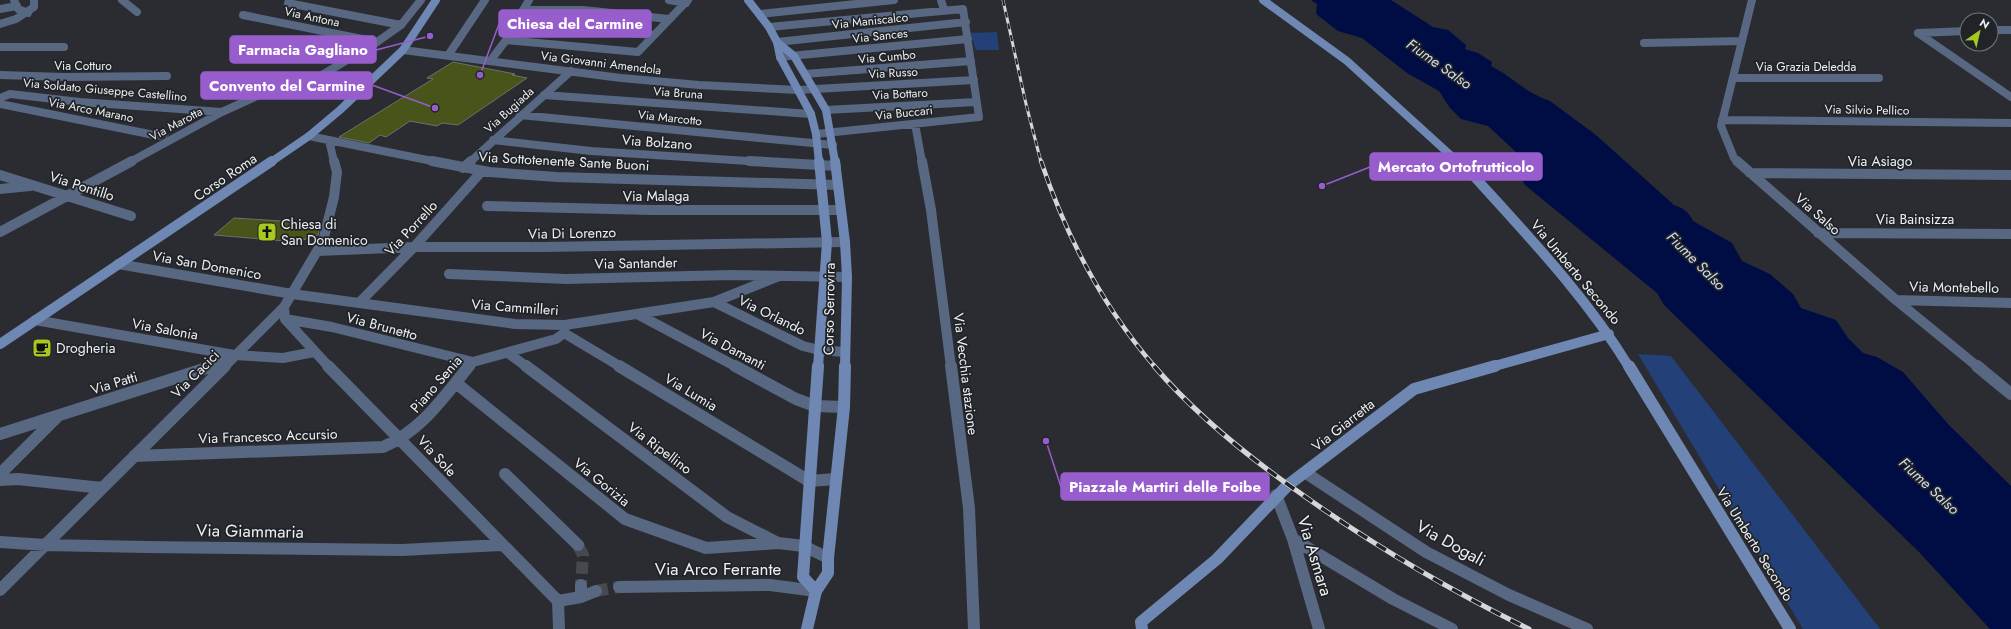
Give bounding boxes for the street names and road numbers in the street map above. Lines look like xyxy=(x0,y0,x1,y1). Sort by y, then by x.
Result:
street label: Via Antona xyxy=(283,2,342,32)
street label: Via Maniscalco xyxy=(831,8,910,34)
street label: Via Sances xyxy=(851,24,909,48)
street label: Via Cumbo xyxy=(857,45,917,68)
street label: Via Giovanni Amendola xyxy=(540,47,662,79)
street label: Via Cotturo xyxy=(54,57,112,75)
street label: Via Grazia Deledda xyxy=(1756,58,1856,76)
street label: Via Russo xyxy=(868,63,919,83)
street label: Via Soldato Giuseppe Castellino xyxy=(22,74,188,106)
street label: Via Bruna xyxy=(653,82,704,104)
street label: Via Bugiada xyxy=(480,83,538,137)
street label: Via Bottaro xyxy=(872,84,929,104)
street label: Via Arco Marano xyxy=(47,93,136,127)
street label: Via Silvio Pellico xyxy=(1824,100,1910,120)
street label: Via Buccari xyxy=(874,101,934,125)
street label: Via Marotta xyxy=(146,102,206,146)
street label: Via Marcotto xyxy=(637,106,703,130)
street label: Via Bolzano xyxy=(621,130,693,154)
street label: Via Sottotenente Sante Buoni xyxy=(478,147,650,175)
street label: Corso Roma xyxy=(189,148,261,206)
street label: Via Asiago xyxy=(1848,151,1913,171)
street label: Via Pontillo xyxy=(47,166,117,206)
street label: Via Malaga xyxy=(623,186,689,206)
street label: Via Salso xyxy=(1791,188,1845,240)
street label: Via Porrello xyxy=(380,196,442,260)
street label: Via Bainsizza xyxy=(1876,209,1954,229)
street label: Via Umberto Secondo xyxy=(1526,215,1626,329)
street label: Via Di Lorenzo xyxy=(528,222,617,244)
street label: Via San Domenico xyxy=(151,246,263,284)
street label: Via Santander xyxy=(594,252,678,274)
street label: Corso Serrovira xyxy=(818,263,840,355)
street label: Via Montebello xyxy=(1909,276,2000,298)
street label: Via Orlando xyxy=(735,290,809,340)
street label: Via Cammilleri xyxy=(471,294,559,320)
street label: Via Brunetto xyxy=(344,307,420,345)
street label: Via Vecchia stazione xyxy=(949,312,983,436)
street label: Via Salonia xyxy=(130,313,200,345)
street label: Via Damanti xyxy=(696,323,770,375)
street label: Via Cacici xyxy=(166,345,224,403)
street label: Piano Senia xyxy=(406,351,466,417)
street label: Via Patti xyxy=(88,366,140,400)
street label: Via Lumia xyxy=(661,368,721,416)
street label: Via Giarretta xyxy=(1307,394,1379,456)
street label: Via Ripellino xyxy=(624,417,696,479)
street label: Via Francesco Accursio xyxy=(198,424,338,448)
street label: Via Sole xyxy=(413,431,461,481)
street label: Via Gorizia xyxy=(569,453,635,511)
street label: Via Umberto Secondo xyxy=(1712,483,1798,605)
street label: Via Asmara xyxy=(1291,513,1339,599)
street label: Via Dogali xyxy=(1412,514,1490,572)
street label: Via Giammaria xyxy=(196,518,304,544)
street label: Via Arco Ferrante xyxy=(655,557,782,581)

